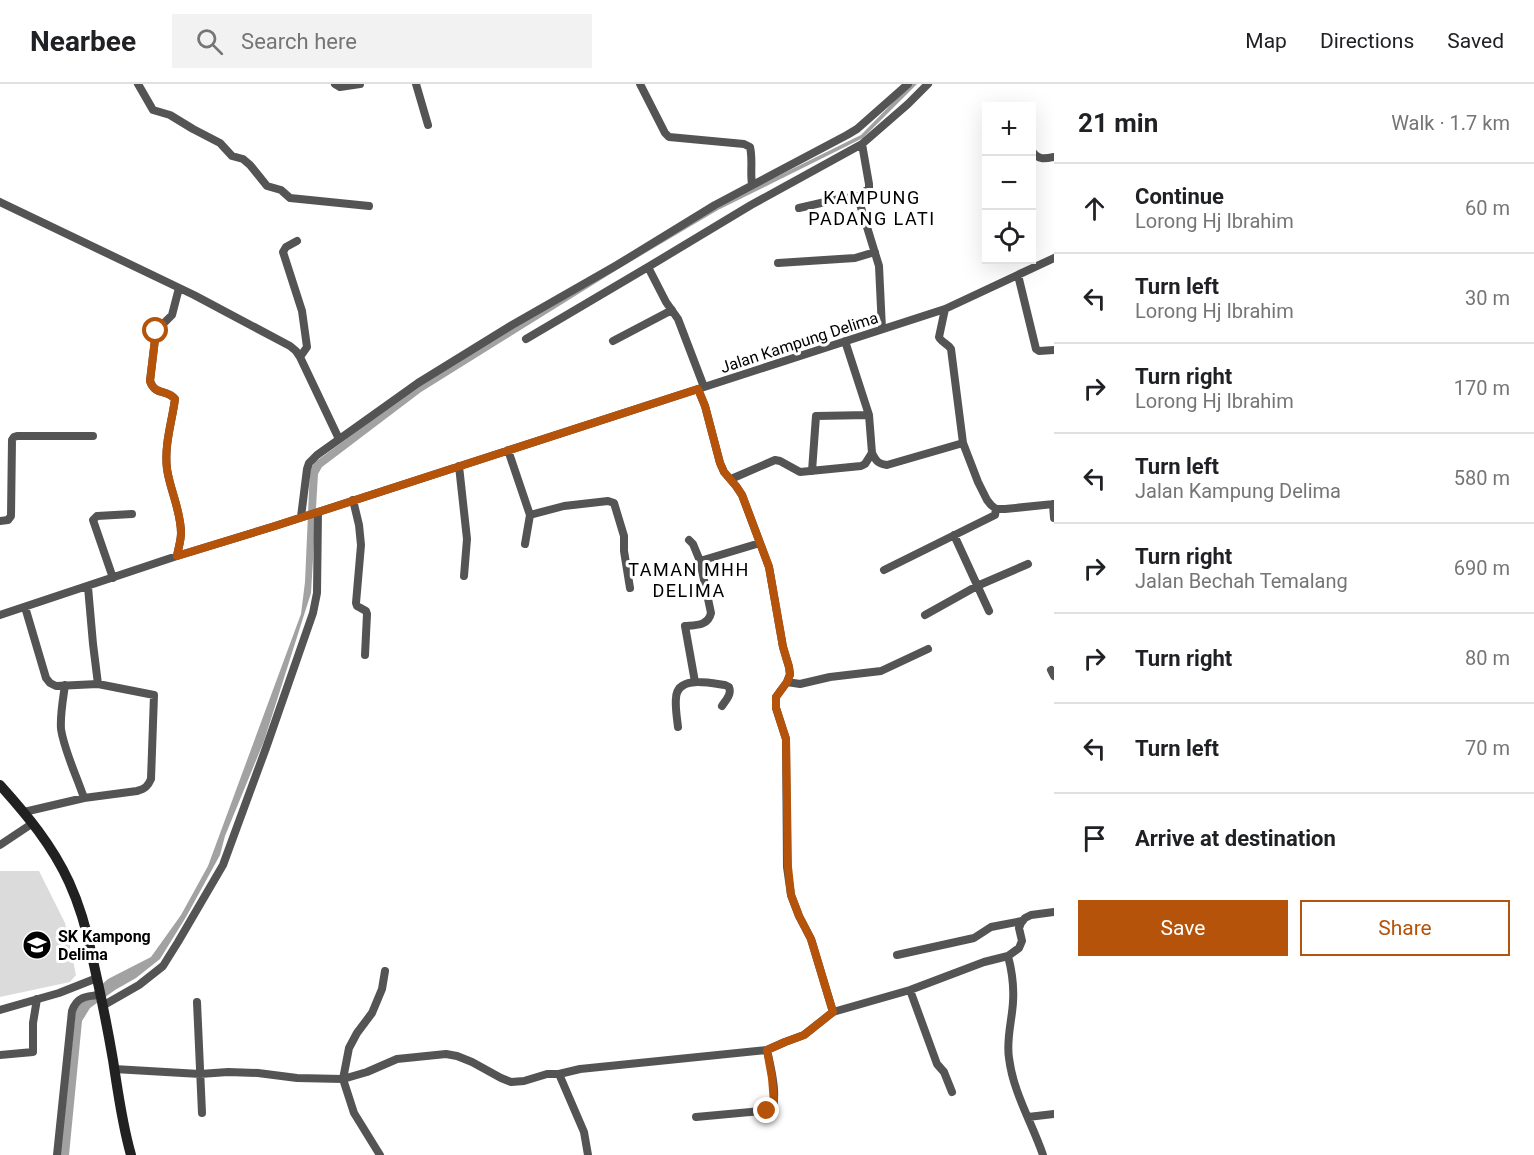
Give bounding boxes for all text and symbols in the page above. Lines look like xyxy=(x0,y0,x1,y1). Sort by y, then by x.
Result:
search box xyxy=(172,14,592,68)
text: Nearbee xyxy=(30,25,136,58)
icon: search xyxy=(193,25,226,58)
text: Search here xyxy=(241,29,357,54)
text: Map xyxy=(1245,29,1287,53)
text: Directions xyxy=(1320,29,1414,53)
text: Saved xyxy=(1447,29,1504,53)
map controls xyxy=(982,102,1036,264)
button: + xyxy=(982,102,1036,156)
text: 21 min xyxy=(1078,108,1158,138)
text: Walk · 1.7 km xyxy=(1391,111,1510,135)
button: − xyxy=(982,156,1036,210)
text: Continue xyxy=(1135,184,1224,209)
district label: KAMPUNG PADANG LATI xyxy=(808,187,936,229)
icon: ahead xyxy=(1078,192,1111,225)
text: 60 m xyxy=(1465,196,1510,220)
text: Lorong Hj Ibrahim xyxy=(1135,209,1294,233)
button: locate xyxy=(982,210,1036,264)
text: Turn left xyxy=(1135,274,1219,299)
icon: left xyxy=(1078,282,1111,315)
text: 30 m xyxy=(1465,286,1510,310)
text: Lorong Hj Ibrahim xyxy=(1135,299,1294,323)
street label: Jalan Kampung Delima xyxy=(718,308,880,377)
route start xyxy=(142,317,168,343)
text: Turn right xyxy=(1135,364,1232,389)
icon: right xyxy=(1078,372,1111,405)
text: 170 m xyxy=(1454,376,1510,400)
text: Lorong Hj Ibrahim xyxy=(1135,389,1294,413)
text: Turn left xyxy=(1135,454,1219,479)
icon: left xyxy=(1078,462,1111,495)
text: 580 m xyxy=(1454,466,1510,490)
text: Jalan Kampung Delima xyxy=(1135,479,1341,503)
text: Turn right xyxy=(1135,544,1232,569)
icon: right xyxy=(1078,552,1111,585)
text: 690 m xyxy=(1454,556,1510,580)
district label: TAMAN MHH DELIMA xyxy=(628,559,750,601)
text: Jalan Bechah Temalang xyxy=(1135,569,1348,593)
icon: right xyxy=(1078,642,1111,675)
text: Turn right xyxy=(1135,646,1232,671)
text: 80 m xyxy=(1465,646,1510,670)
icon: left xyxy=(1078,732,1111,765)
text: Turn left xyxy=(1135,736,1219,761)
text: 70 m xyxy=(1465,736,1510,760)
icon: arrive xyxy=(1078,822,1111,855)
text: Arrive at destination xyxy=(1135,826,1336,851)
button: Save xyxy=(1078,900,1288,956)
button: Share xyxy=(1300,900,1510,956)
place label: SK Kampong Delima xyxy=(58,927,151,964)
school or university icon: SK Kampong Delima xyxy=(21,929,53,961)
route end xyxy=(753,1097,779,1123)

